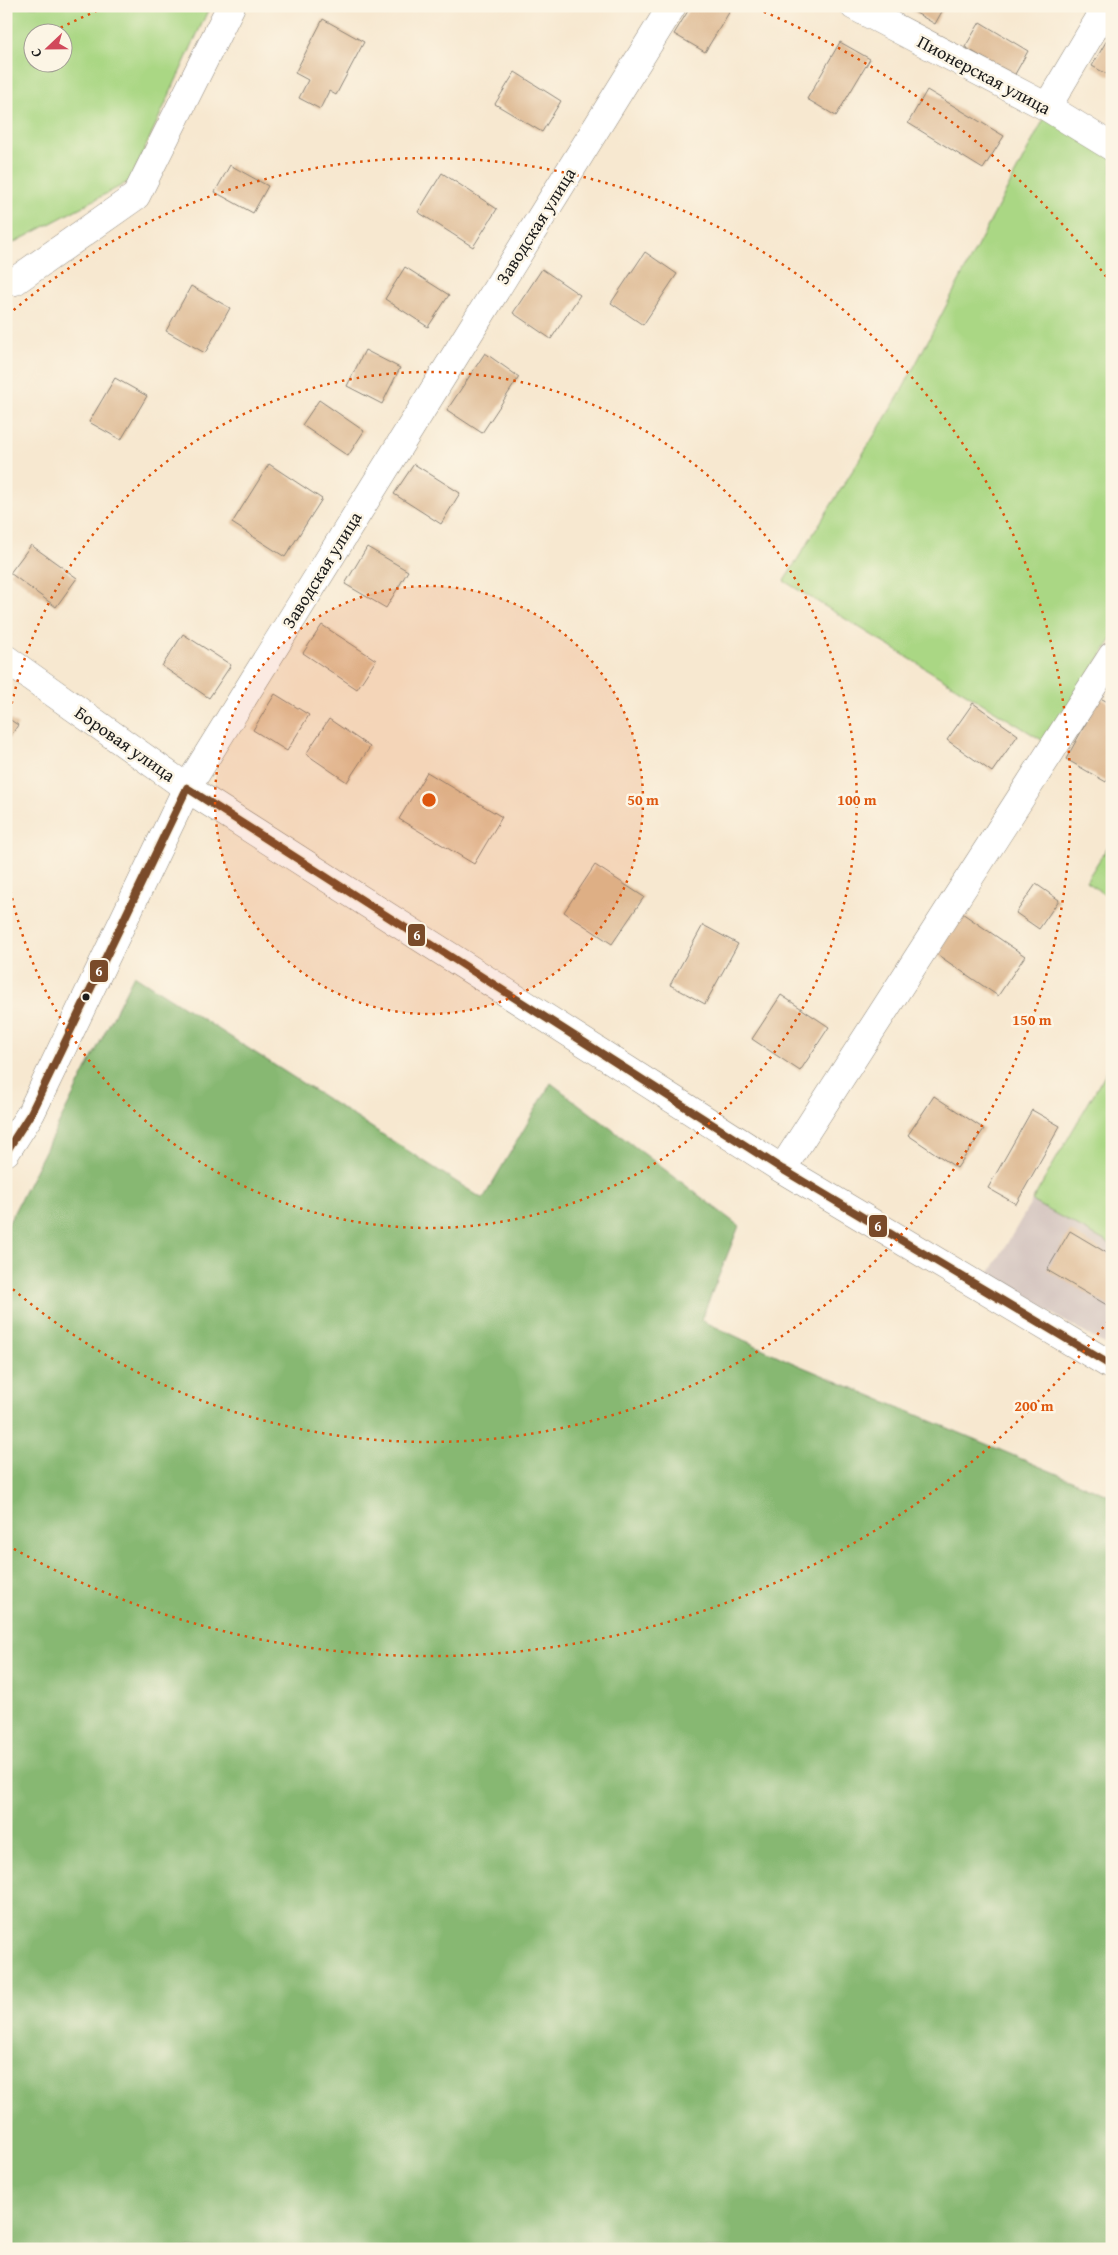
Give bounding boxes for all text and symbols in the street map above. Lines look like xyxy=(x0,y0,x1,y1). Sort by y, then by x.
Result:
north arrow xyxy=(22,22,72,72)
street label: Пионерская улица xyxy=(913,28,1056,121)
text: С xyxy=(25,45,47,60)
street label: Заводская улица xyxy=(489,162,583,289)
street label: Заводская улица xyxy=(275,506,369,633)
street label: Боровая улица xyxy=(69,699,181,789)
text: 50 m xyxy=(627,789,659,810)
text: 100 m xyxy=(837,789,877,810)
centre of rings xyxy=(420,791,438,809)
line badge: 6 xyxy=(407,923,426,947)
text: 6 xyxy=(413,925,421,945)
line badge: 6 xyxy=(89,959,109,983)
text: 6 xyxy=(95,961,103,981)
unlabelled marker xyxy=(81,992,91,1002)
text: 150 m xyxy=(1012,1009,1052,1030)
line badge: 6 xyxy=(868,1214,888,1238)
text: 6 xyxy=(874,1216,882,1236)
text: 200 m xyxy=(1014,1395,1054,1416)

